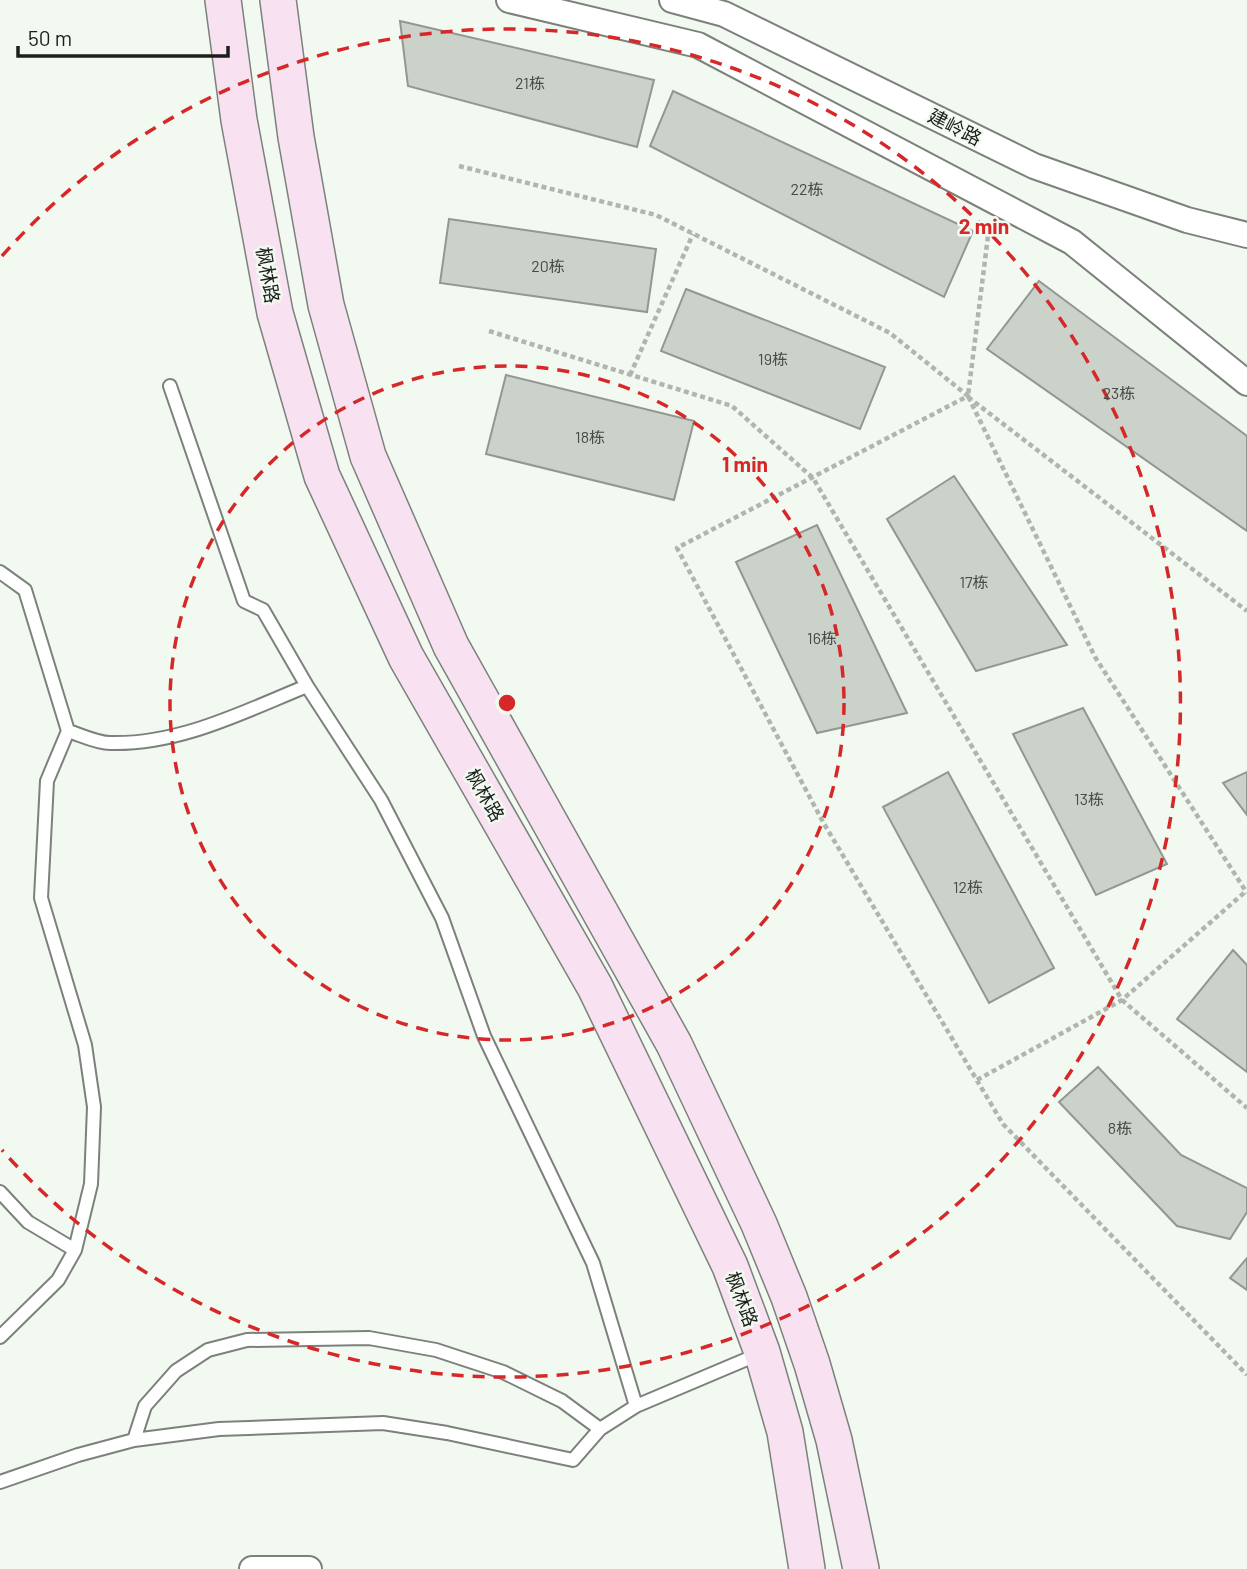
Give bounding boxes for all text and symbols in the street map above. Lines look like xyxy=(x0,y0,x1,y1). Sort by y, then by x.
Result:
scale bar xyxy=(18,14,228,58)
text: 50 m xyxy=(28,25,72,50)
house number: 21栋 xyxy=(515,73,545,92)
street label: 建岭路 xyxy=(925,103,986,150)
house number: 22栋 xyxy=(790,179,824,198)
text: 2 min xyxy=(959,213,1009,238)
street label: 枫林路 xyxy=(252,245,285,305)
house number: 20栋 xyxy=(531,256,565,275)
house number: 19栋 xyxy=(758,349,788,368)
house number: 23栋 xyxy=(1103,383,1135,402)
house number: 18栋 xyxy=(575,427,605,446)
text: 1 min xyxy=(722,451,768,476)
house number: 17栋 xyxy=(959,572,989,591)
house number: 16栋 xyxy=(807,628,837,647)
centre of rings xyxy=(495,691,519,715)
street label: 枫林路 xyxy=(461,764,510,825)
house number: 13栋 xyxy=(1074,789,1104,808)
house number: 12栋 xyxy=(953,877,983,896)
house number: 8栋 xyxy=(1108,1118,1132,1137)
street label: 枫林路 xyxy=(722,1268,763,1330)

